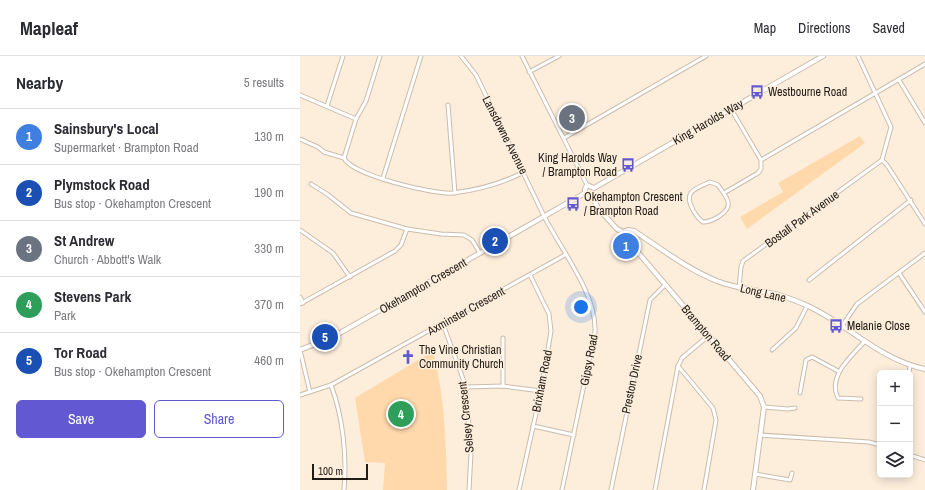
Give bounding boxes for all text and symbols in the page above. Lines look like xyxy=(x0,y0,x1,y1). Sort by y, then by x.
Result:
text: Mapleaf xyxy=(20,15,78,41)
text: Map xyxy=(754,19,776,37)
text: Directions xyxy=(798,19,850,37)
text: Saved xyxy=(872,19,905,37)
text: Nearby xyxy=(16,71,63,94)
text: 5 results xyxy=(244,74,284,91)
bus stop icon: Westbourne Road xyxy=(749,84,765,100)
place label: Westbourne Road xyxy=(768,84,847,100)
street label: Lansdowne Avenue xyxy=(478,93,532,177)
street label: King Harolds Way xyxy=(670,95,746,149)
pin: 3 xyxy=(559,103,585,133)
text: Sainsbury's Local xyxy=(54,118,159,139)
text: 1 xyxy=(26,128,32,145)
text: 130 m xyxy=(254,128,284,145)
text: Supermarket · Brampton Road xyxy=(54,139,199,156)
place label: King Harolds Way / Brampton Road xyxy=(538,150,617,180)
bus stop icon: King Harolds Way / Brampton Road xyxy=(620,157,636,173)
text: Plymstock Road xyxy=(54,174,150,195)
text: 2 xyxy=(26,184,32,201)
text: 190 m xyxy=(254,184,284,201)
street label: Bostall Park Avenue xyxy=(762,187,842,251)
place label: Okehampton Crescent / Brampton Road xyxy=(584,189,683,219)
text: Bus stop · Okehampton Crescent xyxy=(54,195,211,212)
bus stop icon: Okehampton Crescent / Brampton Road xyxy=(565,196,581,212)
pin: 2 xyxy=(482,226,508,256)
text: St Andrew xyxy=(54,230,114,251)
pin: 1 xyxy=(613,231,639,261)
text: 3 xyxy=(26,240,32,257)
text: 330 m xyxy=(254,240,284,257)
text: Church · Abbott's Walk xyxy=(54,251,161,268)
street label: Okehampton Crescent xyxy=(376,254,470,318)
street label: Long Lane xyxy=(739,280,787,306)
street label: Axminster Crescent xyxy=(423,283,508,339)
text: Stevens Park xyxy=(54,286,131,307)
text: 4 xyxy=(26,296,32,313)
text: 370 m xyxy=(254,296,284,313)
your location xyxy=(571,297,591,317)
street label: Brampton Road xyxy=(678,301,734,365)
text: Park xyxy=(54,307,76,324)
bus stop icon: Melanie Close xyxy=(828,318,844,334)
place label: Melanie Close xyxy=(847,318,910,334)
pin: 5 xyxy=(312,322,338,352)
street label: Gipsy Road xyxy=(576,333,602,387)
text: Tor Road xyxy=(54,342,107,363)
place label: The Vine Christian Community Church xyxy=(419,342,504,372)
church icon: The Vine Christian Community Church xyxy=(400,349,416,365)
street label: Brixham Road xyxy=(528,349,556,413)
text: 5 xyxy=(26,352,32,369)
text: 460 m xyxy=(254,352,284,369)
street label: Preston Drive xyxy=(618,353,646,415)
text: Bus stop · Okehampton Crescent xyxy=(54,363,211,380)
map controls xyxy=(877,370,913,478)
button: + xyxy=(877,370,913,406)
street label: Selsey Crescent xyxy=(454,380,478,453)
pin: 4 xyxy=(388,399,414,429)
button: Save xyxy=(16,400,146,438)
button: Share xyxy=(154,400,284,438)
button: − xyxy=(877,406,913,442)
button: layers xyxy=(877,442,913,478)
scale bar xyxy=(312,462,368,481)
text: 100 m xyxy=(318,464,343,478)

